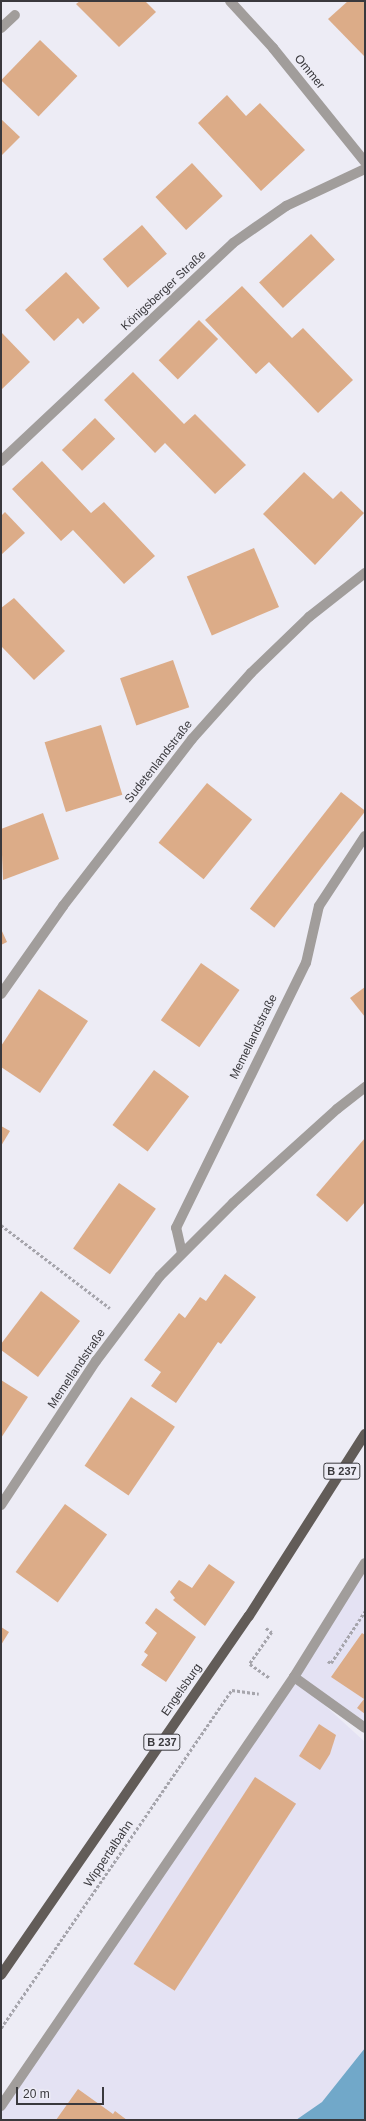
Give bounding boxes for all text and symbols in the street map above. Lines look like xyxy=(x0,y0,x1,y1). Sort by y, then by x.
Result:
street label: Ommer xyxy=(291,52,327,92)
street label: Königsberger Straße xyxy=(119,248,209,334)
street label: Sudetenlandstraße xyxy=(122,718,196,806)
street label: Memellandstraße xyxy=(227,992,281,1082)
street label: Memellandstraße xyxy=(45,1327,109,1411)
road number: B 237 xyxy=(323,1462,361,1480)
street label: Engelsburg xyxy=(159,1661,205,1719)
road number: B 237 xyxy=(143,1733,181,1751)
street label: Wippertalbahn xyxy=(81,1818,137,1890)
scale bar xyxy=(18,2079,106,2105)
text: 20 m xyxy=(23,2087,50,2101)

